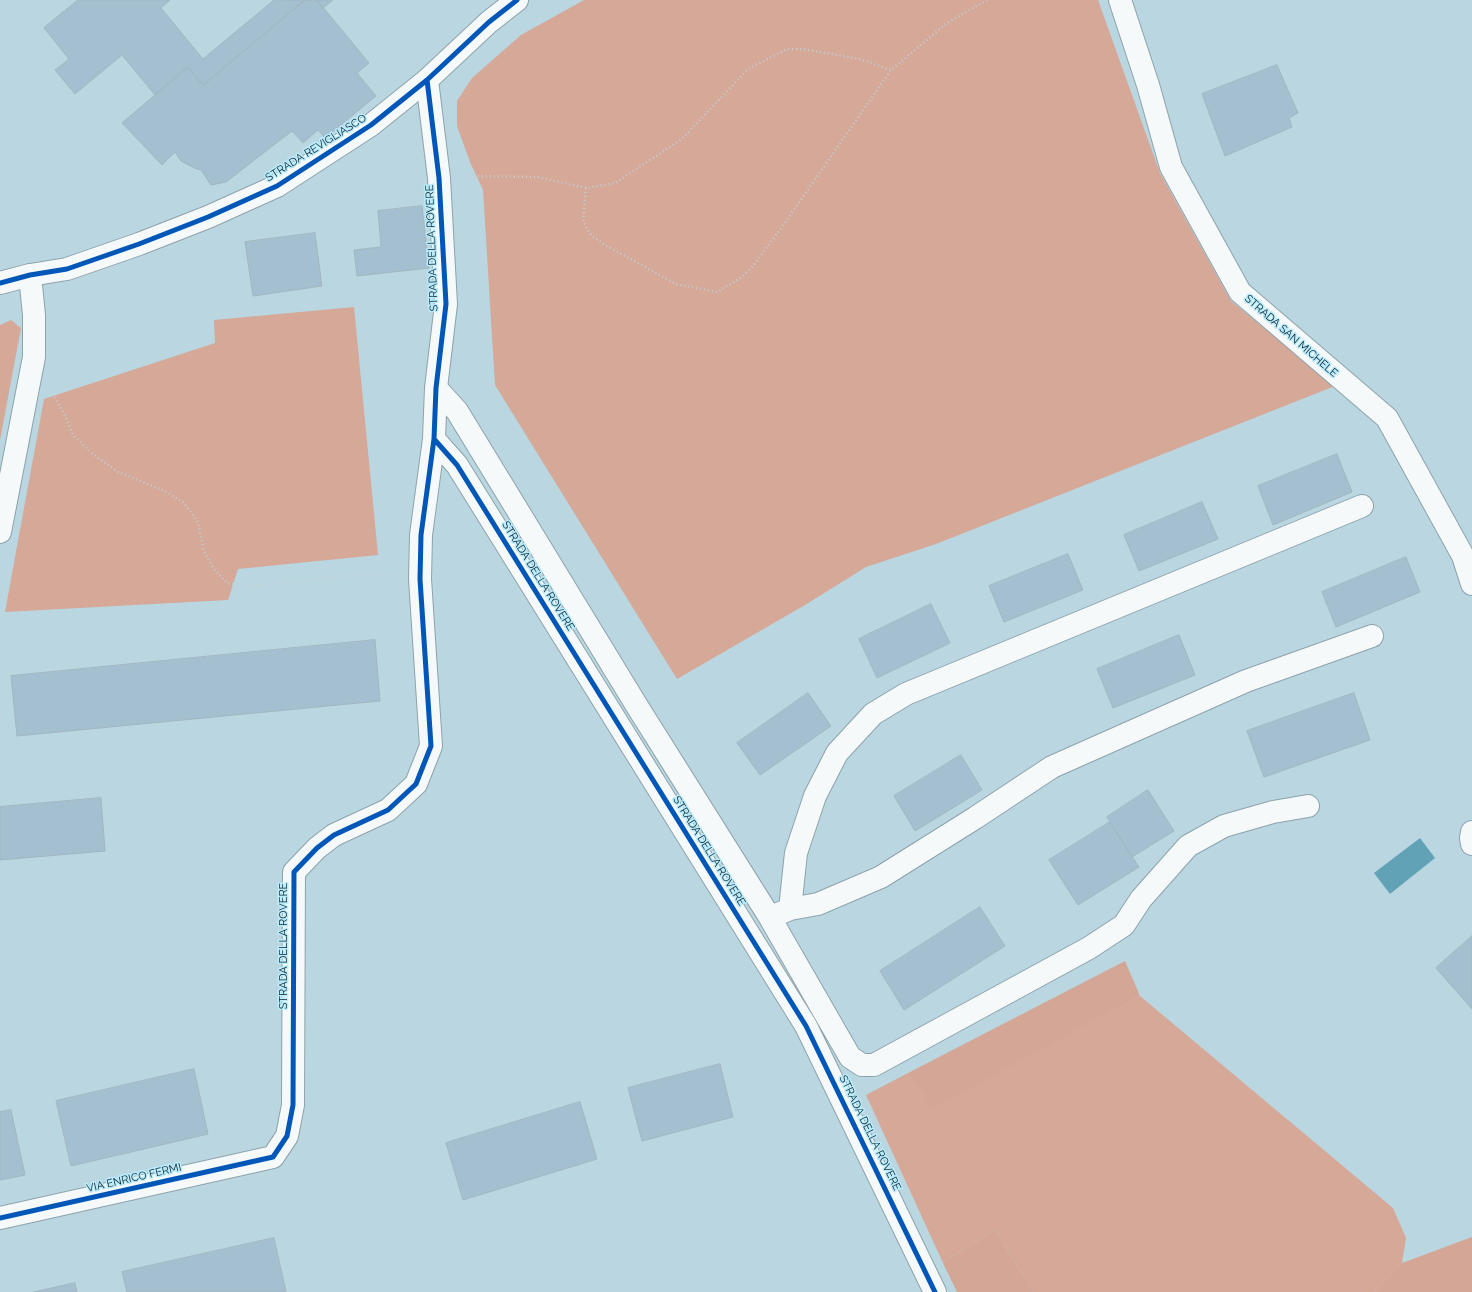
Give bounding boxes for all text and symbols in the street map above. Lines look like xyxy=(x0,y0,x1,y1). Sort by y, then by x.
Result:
street label: STRADA REVIGLIASCO xyxy=(263,112,369,184)
street label: STRADA DELLA ROVERE xyxy=(423,185,441,311)
street label: STRADA SAN MICHELE xyxy=(1242,292,1340,380)
street label: STRADA DELLA ROVERE xyxy=(499,519,577,633)
street label: STRADA DELLA ROVERE xyxy=(670,794,748,908)
street label: STRADA DELLA ROVERE xyxy=(277,883,291,1009)
street label: STRADA DELLA ROVERE xyxy=(836,1073,904,1193)
street label: VIA ENRICO FERMI xyxy=(85,1161,183,1195)

